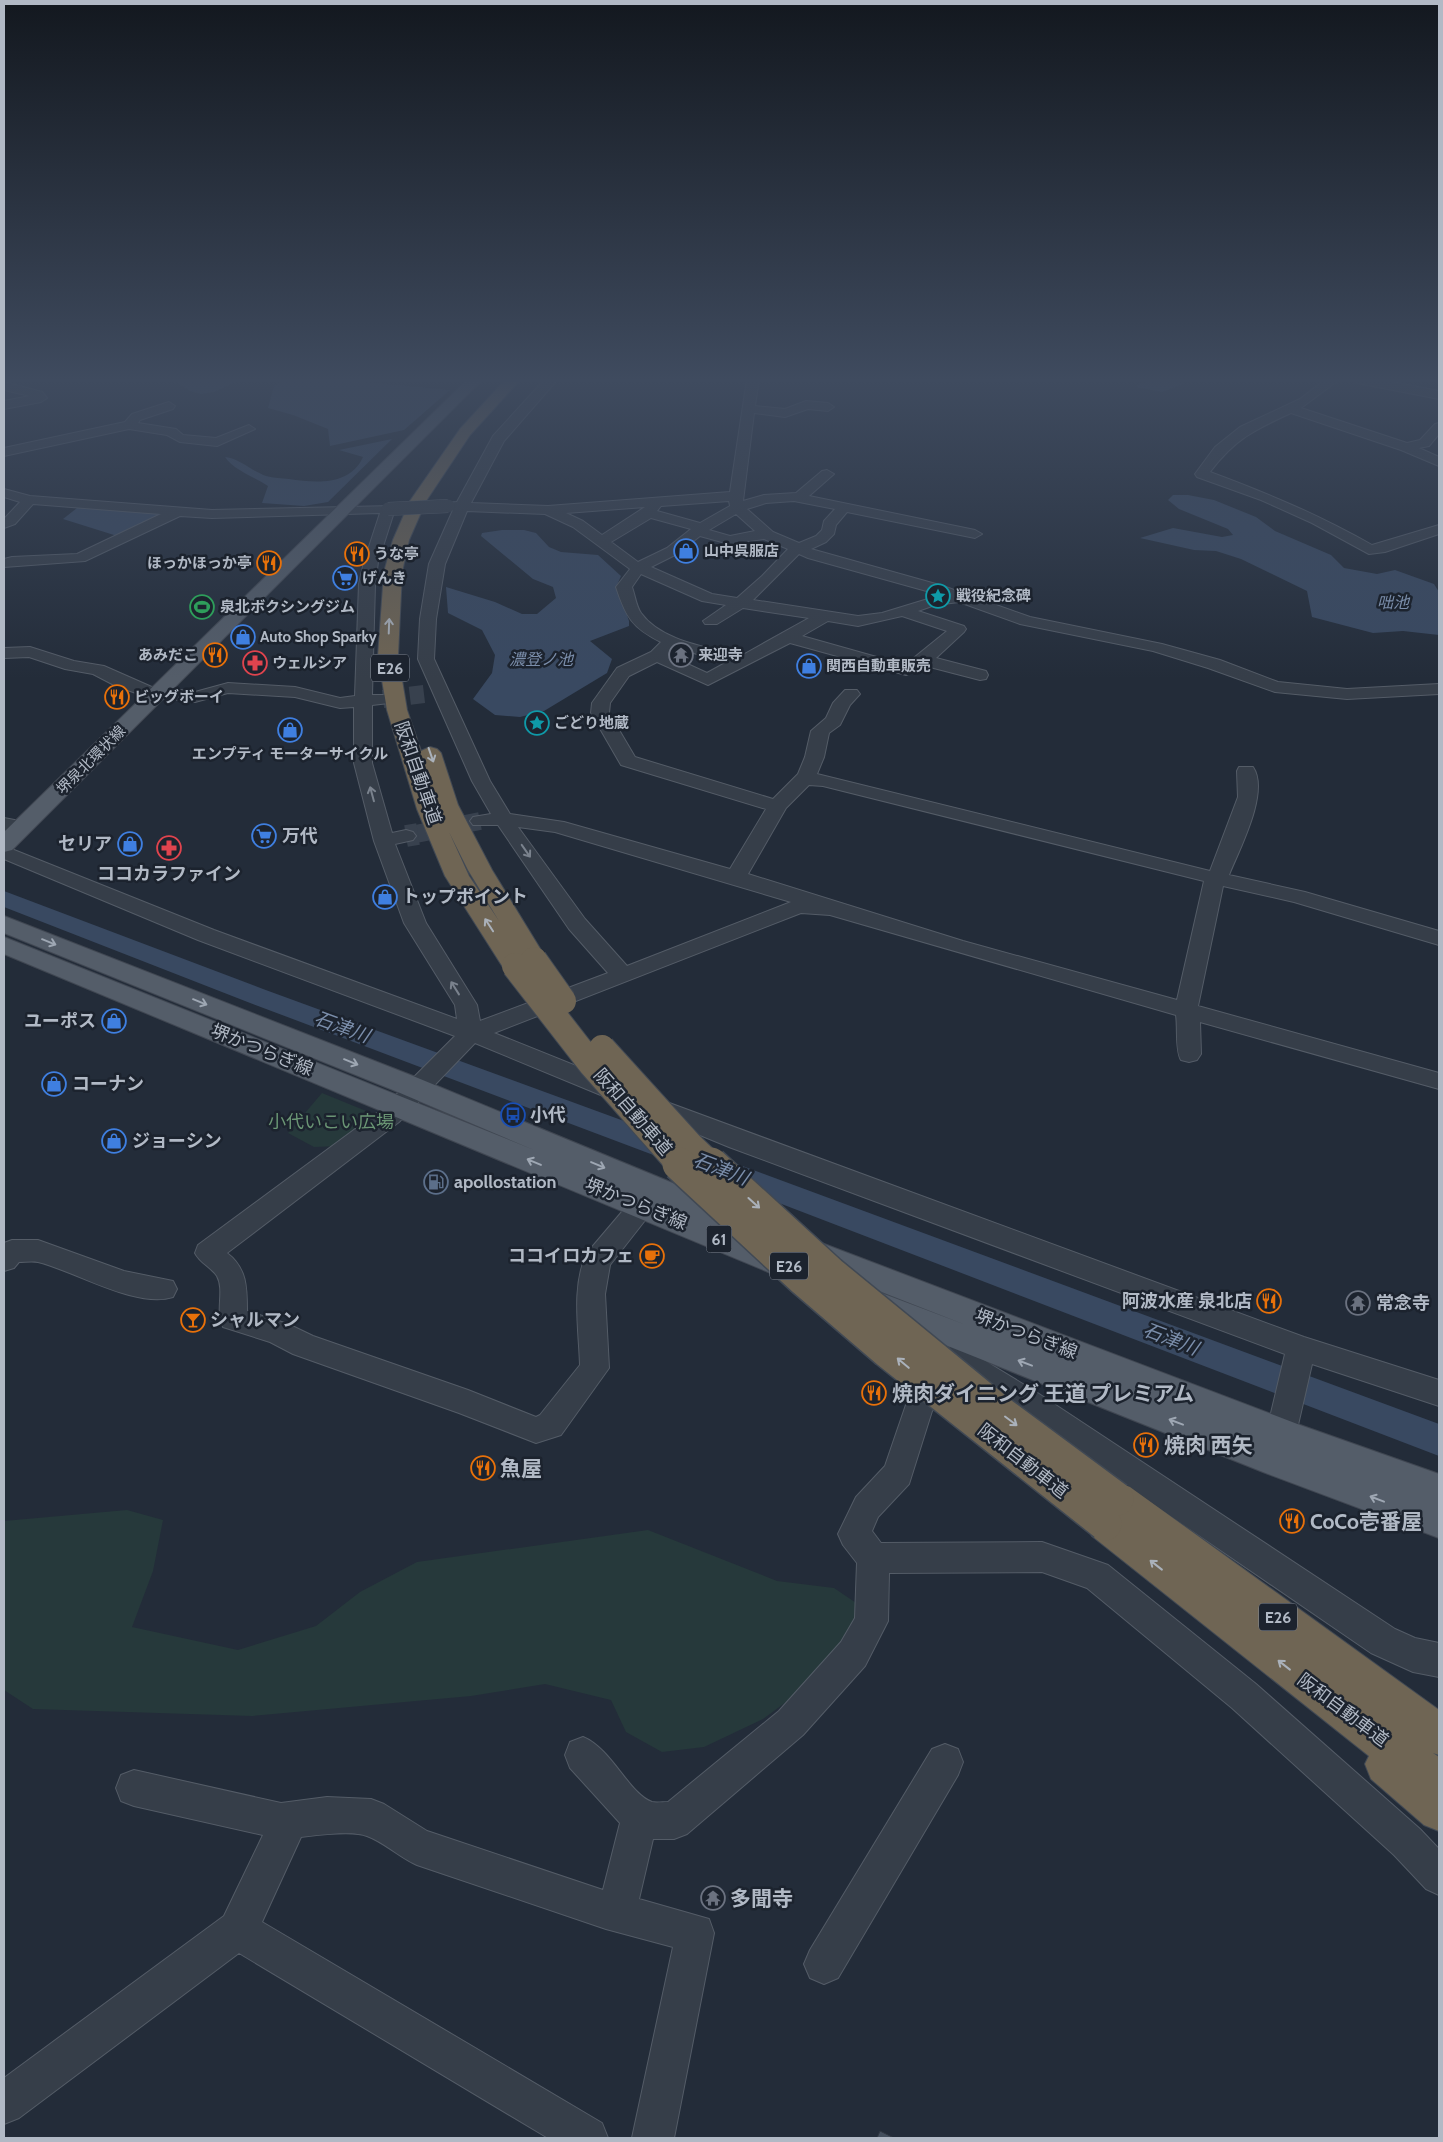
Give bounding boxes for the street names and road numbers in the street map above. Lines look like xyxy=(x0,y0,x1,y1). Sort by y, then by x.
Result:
road number: E26 xyxy=(371,654,409,681)
street label: 阪和自動車道 xyxy=(390,718,446,828)
street label: 堺泉北環状線 xyxy=(53,722,129,798)
street label: 堺かつらぎ線 xyxy=(208,1020,316,1080)
street label: 阪和自動車道 xyxy=(589,1064,677,1160)
street label: 堺かつらぎ線 xyxy=(582,1174,690,1234)
road number: 61 xyxy=(706,1226,732,1252)
road number: E26 xyxy=(770,1252,808,1280)
street label: 堺かつらぎ線 xyxy=(972,1304,1080,1364)
street label: 阪和自動車道 xyxy=(974,1419,1072,1503)
road number: E26 xyxy=(1259,1604,1297,1630)
street label: 阪和自動車道 xyxy=(1293,1669,1393,1751)

